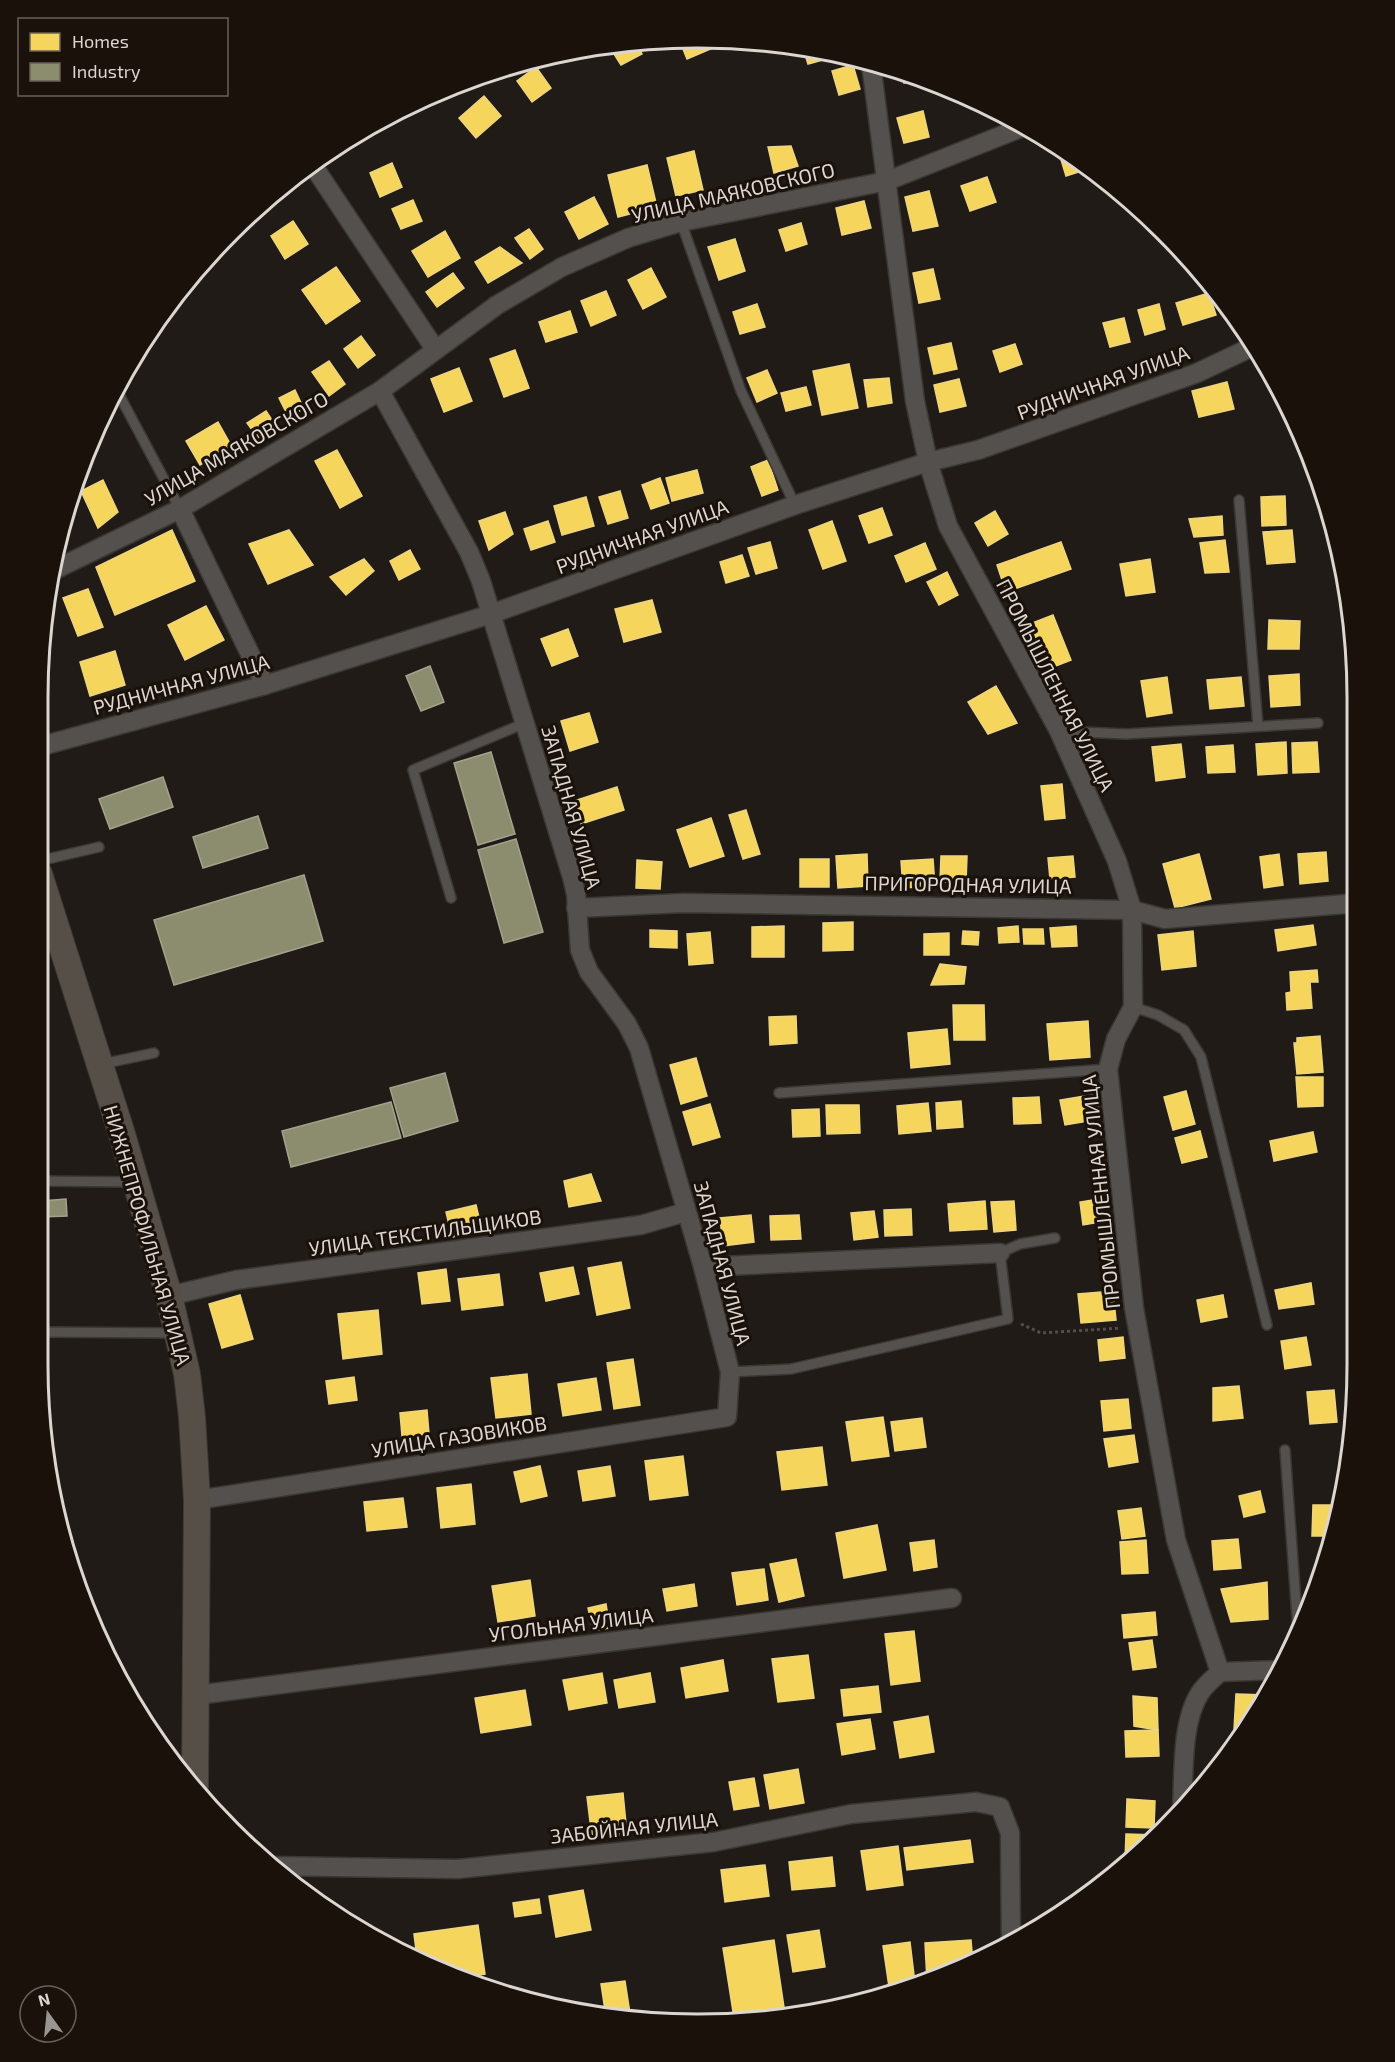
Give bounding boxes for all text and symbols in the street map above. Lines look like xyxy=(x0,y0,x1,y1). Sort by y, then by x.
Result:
legend xyxy=(18,18,228,96)
text: Homes xyxy=(72,30,129,52)
text: Industry xyxy=(72,60,141,82)
street label: УЛИЦА МАЯКОВСКОГО xyxy=(629,157,837,227)
street label: РУДНИЧНАЯ УЛИЦА xyxy=(1014,339,1193,424)
street label: УЛИЦА МАЯКОВСКОГО xyxy=(140,386,332,510)
street label: РУДНИЧНАЯ УЛИЦА xyxy=(553,493,732,578)
street label: ПРОМЫШЛЕННАЯ УЛИЦА xyxy=(992,575,1120,796)
street label: РУДНИЧНАЯ УЛИЦА xyxy=(90,649,272,719)
street label: ЗАПАДНАЯ УЛИЦА xyxy=(537,722,607,892)
street label: ПРИГОРОДНАЯ УЛИЦА xyxy=(864,870,1072,898)
street label: ПРОМЫШЛЕННАЯ УЛИЦА xyxy=(1076,1073,1124,1310)
street label: НИЖНЕПРОФИЛЬНАЯ УЛИЦА xyxy=(99,1102,197,1368)
street label: ЗАПАДНАЯ УЛИЦА xyxy=(690,1178,757,1348)
street label: УЛИЦА ТЕКСТИЛЬЩИКОВ xyxy=(307,1204,543,1260)
street label: УЛИЦА ГАЗОВИКОВ xyxy=(370,1410,548,1462)
street label: УГОЛЬНАЯ УЛИЦА xyxy=(487,1602,655,1646)
street label: ЗАБОЙНАЯ УЛИЦА xyxy=(549,1806,720,1848)
north arrow xyxy=(18,1984,78,2044)
text: N xyxy=(36,1988,52,2010)

